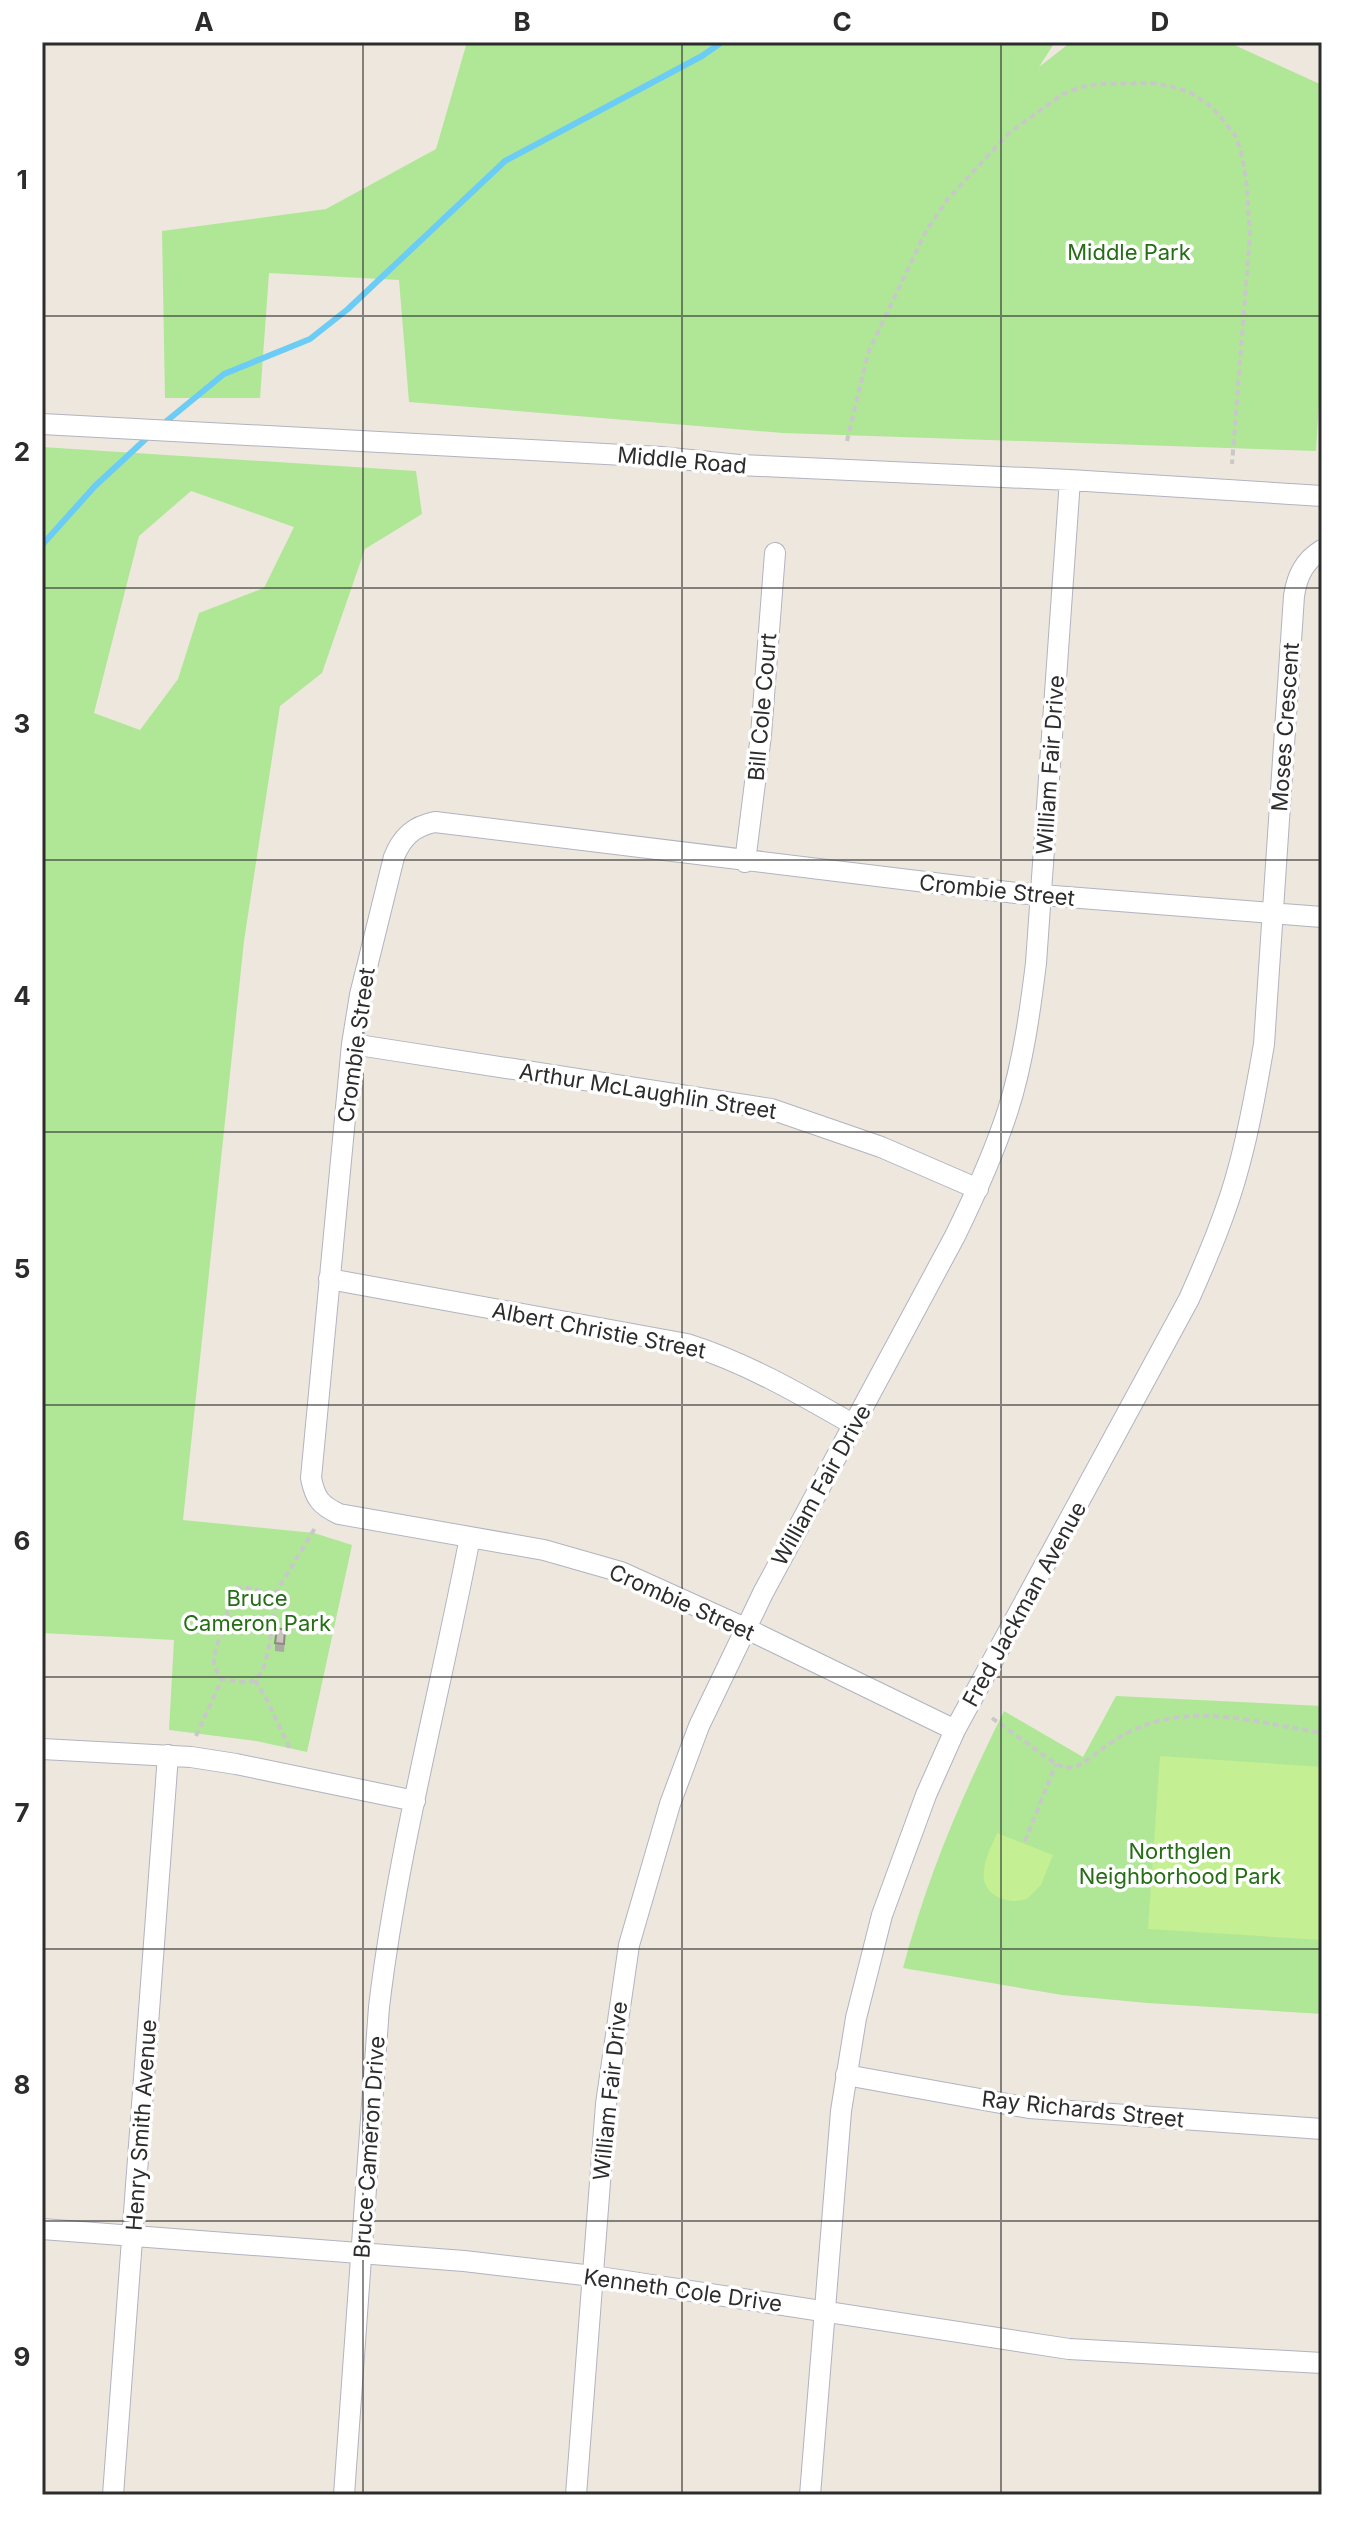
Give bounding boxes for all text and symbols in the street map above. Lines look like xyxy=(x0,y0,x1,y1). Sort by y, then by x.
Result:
text: A xyxy=(194,6,214,37)
text: B xyxy=(513,6,531,37)
text: C xyxy=(832,6,852,37)
text: D xyxy=(1151,6,1169,37)
text: 1 xyxy=(16,164,28,195)
park label: Middle Park xyxy=(1067,239,1191,265)
text: 2 xyxy=(14,436,30,467)
street label: Middle Road xyxy=(616,441,748,479)
street label: Bill Cole Court xyxy=(743,632,781,782)
street label: Moses Crescent xyxy=(1266,642,1304,812)
street label: William Fair Drive xyxy=(1031,674,1069,856)
text: 3 xyxy=(14,708,30,739)
street label: Crombie Street xyxy=(918,869,1076,911)
street label: Crombie Street xyxy=(332,966,380,1124)
text: 4 xyxy=(13,980,31,1011)
street label: Arthur McLaughlin Street xyxy=(517,1058,779,1124)
text: 5 xyxy=(14,1253,30,1284)
street label: Albert Christie Street xyxy=(490,1297,708,1363)
street label: William Fair Drive xyxy=(766,1400,876,1570)
street label: Fred Jackman Avenue xyxy=(957,1497,1091,1711)
text: 6 xyxy=(14,1525,30,1556)
street label: Crombie Street xyxy=(605,1558,759,1646)
park label: Bruce Cameron Park xyxy=(183,1585,331,1636)
text: 7 xyxy=(14,1797,30,1828)
park label: Northglen Neighborhood Park xyxy=(1079,1838,1281,1889)
street label: William Fair Drive xyxy=(588,2000,632,2182)
street label: Henry Smith Avenue xyxy=(121,2018,161,2232)
street label: Bruce Cameron Drive xyxy=(348,2035,390,2259)
text: 8 xyxy=(14,2069,30,2100)
street label: Ray Richards Street xyxy=(981,2085,1185,2133)
street label: Kenneth Cole Drive xyxy=(582,2263,784,2317)
text: 9 xyxy=(14,2341,30,2372)

